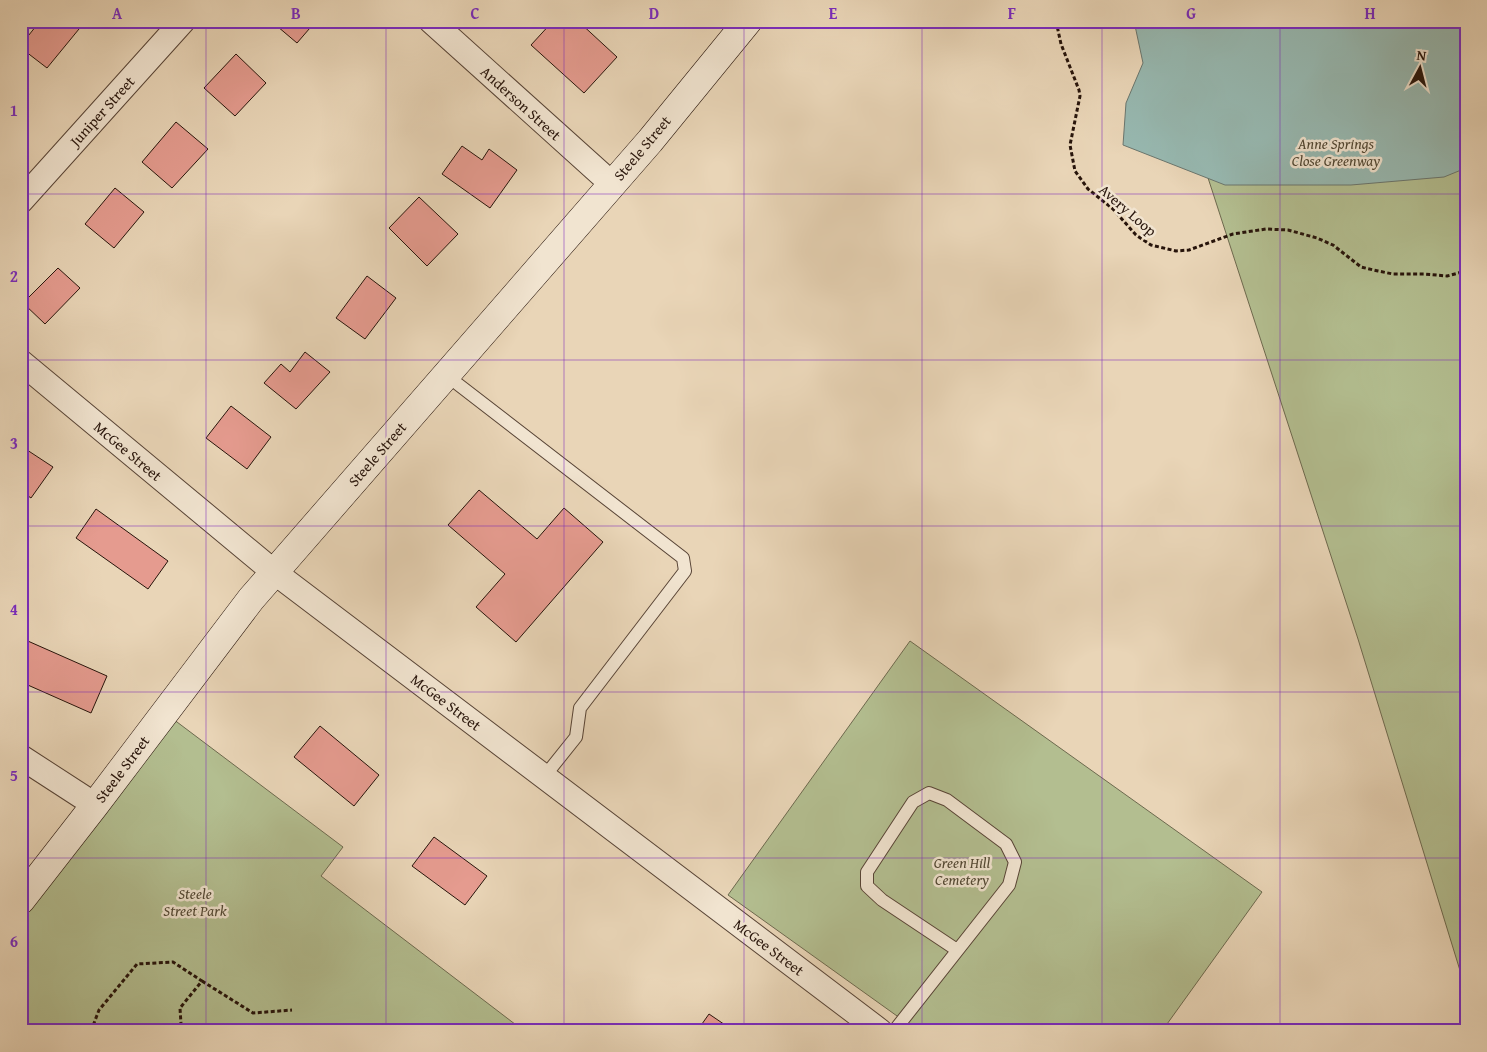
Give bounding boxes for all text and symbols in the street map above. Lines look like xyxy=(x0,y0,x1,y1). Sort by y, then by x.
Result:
text: A xyxy=(112,1,123,25)
text: B xyxy=(291,1,301,25)
text: C xyxy=(470,1,480,25)
text: D xyxy=(649,1,659,25)
text: E xyxy=(829,1,838,25)
text: F xyxy=(1008,1,1016,25)
text: G xyxy=(1186,1,1196,25)
text: H xyxy=(1364,1,1376,25)
north arrow xyxy=(1394,42,1444,92)
text: N xyxy=(1416,45,1428,66)
street label: Anderson Street xyxy=(476,61,566,145)
street label: Juniper Street xyxy=(63,71,140,152)
text: 1 xyxy=(10,98,18,122)
street label: Steele Street xyxy=(609,110,676,185)
park label: Anne Springs Close Greenway xyxy=(1292,133,1380,171)
street label: Avery Loop xyxy=(1095,179,1161,241)
text: 2 xyxy=(10,264,18,288)
street label: McGee Street xyxy=(89,416,167,486)
street label: Steele Street xyxy=(343,417,411,491)
text: 3 xyxy=(10,431,18,455)
text: 4 xyxy=(10,597,18,621)
street label: McGee Street xyxy=(406,669,486,736)
street label: Steele Street xyxy=(90,730,155,807)
text: 5 xyxy=(10,763,18,787)
park label: Green Hill Cemetery xyxy=(934,852,990,890)
park label: Steele Street Park xyxy=(163,883,227,921)
street label: McGee Street xyxy=(729,914,809,981)
text: 6 xyxy=(10,929,18,953)

